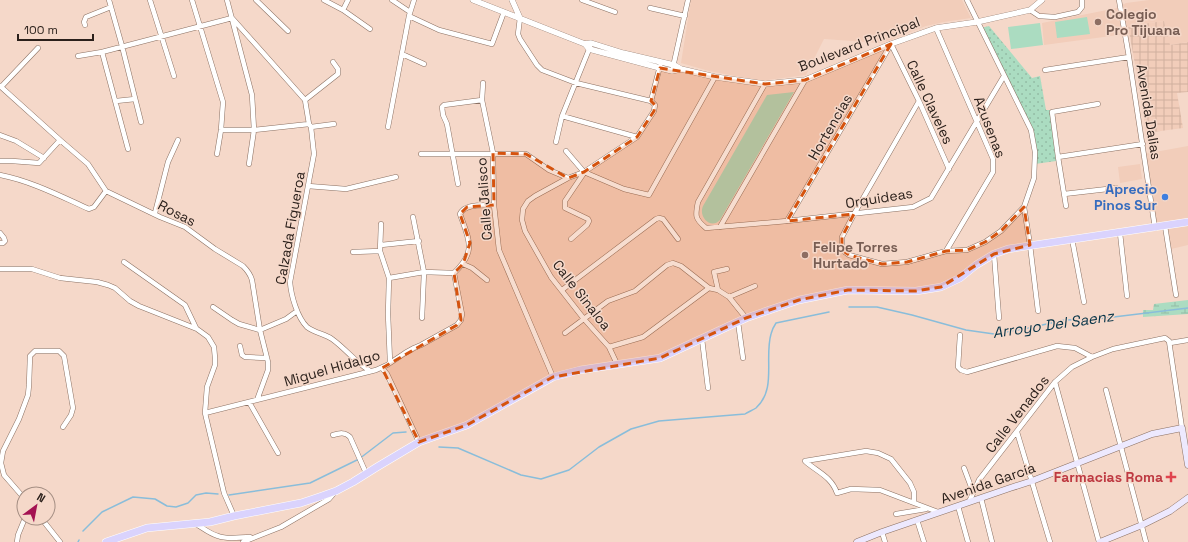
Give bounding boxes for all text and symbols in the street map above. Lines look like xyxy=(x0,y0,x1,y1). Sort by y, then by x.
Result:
place label: Colegio Pro Tijuana xyxy=(1106,5,1180,39)
street label: Boulevard Principal xyxy=(796,12,922,76)
scale bar xyxy=(18,16,93,42)
marker: Colegio Pro Tijuana xyxy=(1093,17,1103,27)
text: 100 m xyxy=(24,22,58,38)
street label: Calle Claveles xyxy=(903,57,957,147)
street label: Avenida Dalias xyxy=(1133,63,1165,161)
street label: Hortencias xyxy=(804,91,856,163)
street label: Azusenas xyxy=(970,94,1010,160)
street label: Calle Jalisco xyxy=(472,157,496,241)
street label: Calzada Figueroa xyxy=(271,170,309,286)
place label: Aprecio Pinos Sur xyxy=(1094,180,1157,214)
street label: Orquideas xyxy=(844,184,914,212)
marker: Aprecio Pinos Sur xyxy=(1160,192,1170,202)
street label: Rosas xyxy=(155,196,199,230)
place label: Felipe Torres Hurtado xyxy=(813,238,898,272)
marker: Felipe Torres Hurtado xyxy=(800,250,810,260)
street label: Calle Sinaloa xyxy=(549,256,615,334)
water label: Arroyo Del Saenz xyxy=(991,306,1116,342)
street label: Miguel Hidalgo xyxy=(282,346,382,390)
street label: Calle Venados xyxy=(981,372,1053,456)
street label: Avenida García xyxy=(938,458,1038,508)
place label: Farmacias Roma xyxy=(1054,468,1163,486)
marker: Farmacias Roma xyxy=(1166,472,1176,482)
north arrow xyxy=(16,486,56,526)
text: N xyxy=(34,490,48,505)

